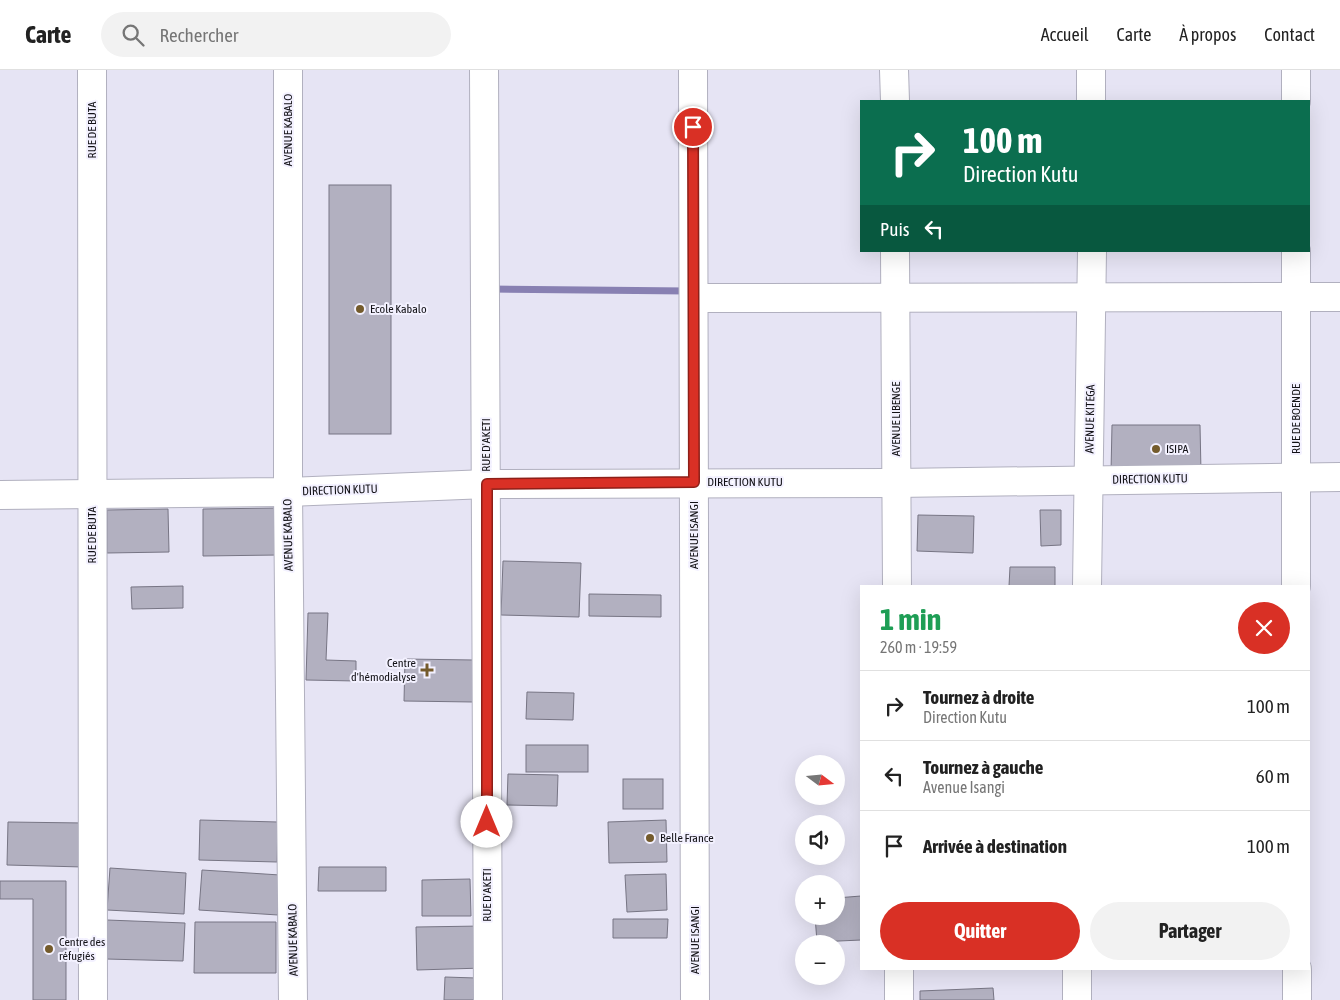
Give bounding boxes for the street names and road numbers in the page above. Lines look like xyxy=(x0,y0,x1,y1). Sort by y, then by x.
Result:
street label: AVENUE KABALO xyxy=(281,94,295,166)
street label: RUE DE BUTA xyxy=(85,102,99,158)
street label: AVENUE LIBENGE xyxy=(889,382,903,456)
street label: AVENUE KITEGA xyxy=(1082,384,1098,454)
street label: RUE DE BOENDE xyxy=(1289,384,1303,454)
street label: RUE D'AKETI xyxy=(479,418,493,472)
street label: DIRECTION KUTU xyxy=(1112,471,1188,487)
street label: DIRECTION KUTU xyxy=(707,475,783,489)
street label: DIRECTION KUTU xyxy=(302,482,378,498)
street label: AVENUE KABALO xyxy=(280,499,296,571)
street label: AVENUE ISANGI xyxy=(687,501,701,569)
street label: RUE DE BUTA xyxy=(85,507,99,563)
street label: RUE D'AKETI xyxy=(480,868,494,922)
street label: AVENUE KABALO xyxy=(285,904,301,976)
street label: AVENUE ISANGI xyxy=(688,906,702,974)

